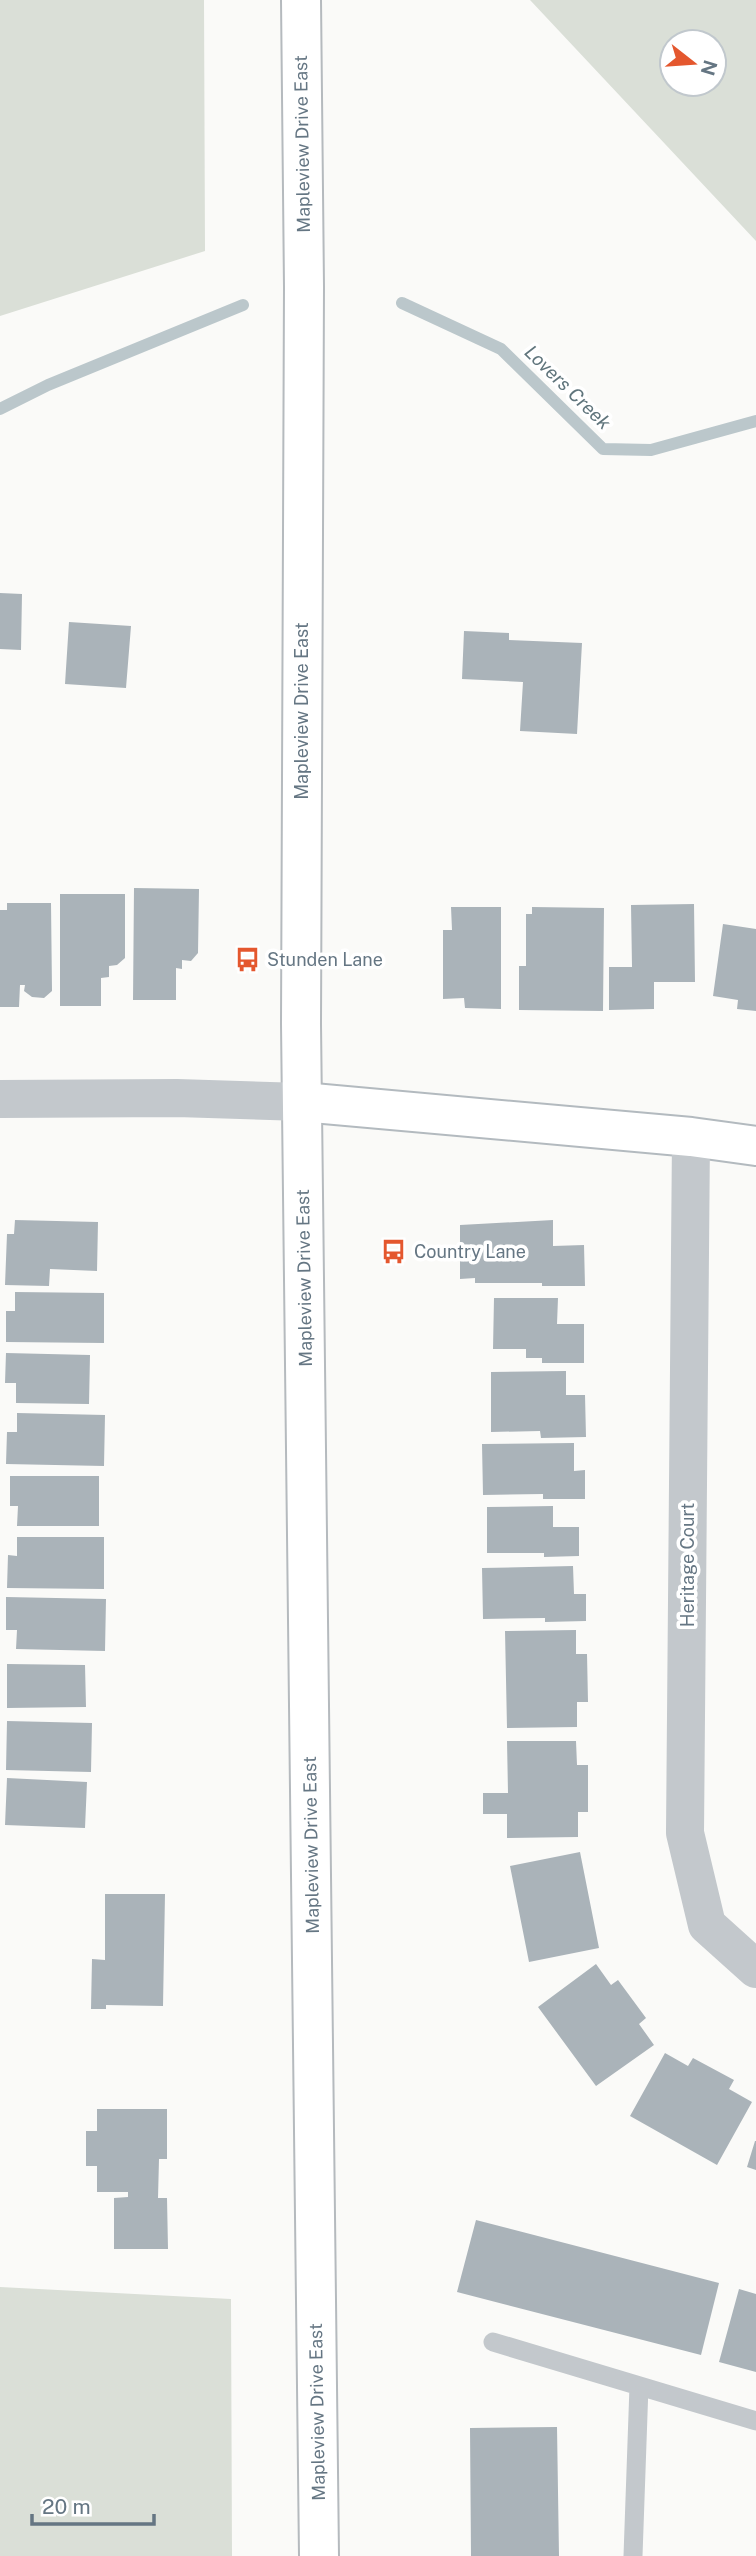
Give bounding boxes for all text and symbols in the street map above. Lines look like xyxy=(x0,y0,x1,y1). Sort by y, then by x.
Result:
north arrow xyxy=(658,28,728,98)
street label: Mapleview Drive East xyxy=(290,55,314,233)
text: N xyxy=(697,58,722,78)
water label: Lovers Creek xyxy=(520,340,616,434)
street label: Mapleview Drive East xyxy=(291,622,312,800)
bus stop icon: Stunden Lane xyxy=(233,945,261,973)
place label: Stunden Lane xyxy=(267,949,383,970)
street label: Mapleview Drive East xyxy=(292,1189,316,1367)
bus stop icon: Country Lane xyxy=(380,1237,408,1265)
place label: Country Lane xyxy=(414,1241,526,1262)
street label: Heritage Court xyxy=(677,1503,698,1627)
street label: Mapleview Drive East xyxy=(299,1756,323,1934)
street label: Mapleview Drive East xyxy=(305,2323,329,2501)
scale bar xyxy=(32,2482,154,2526)
text: 20 m xyxy=(42,2494,91,2519)

